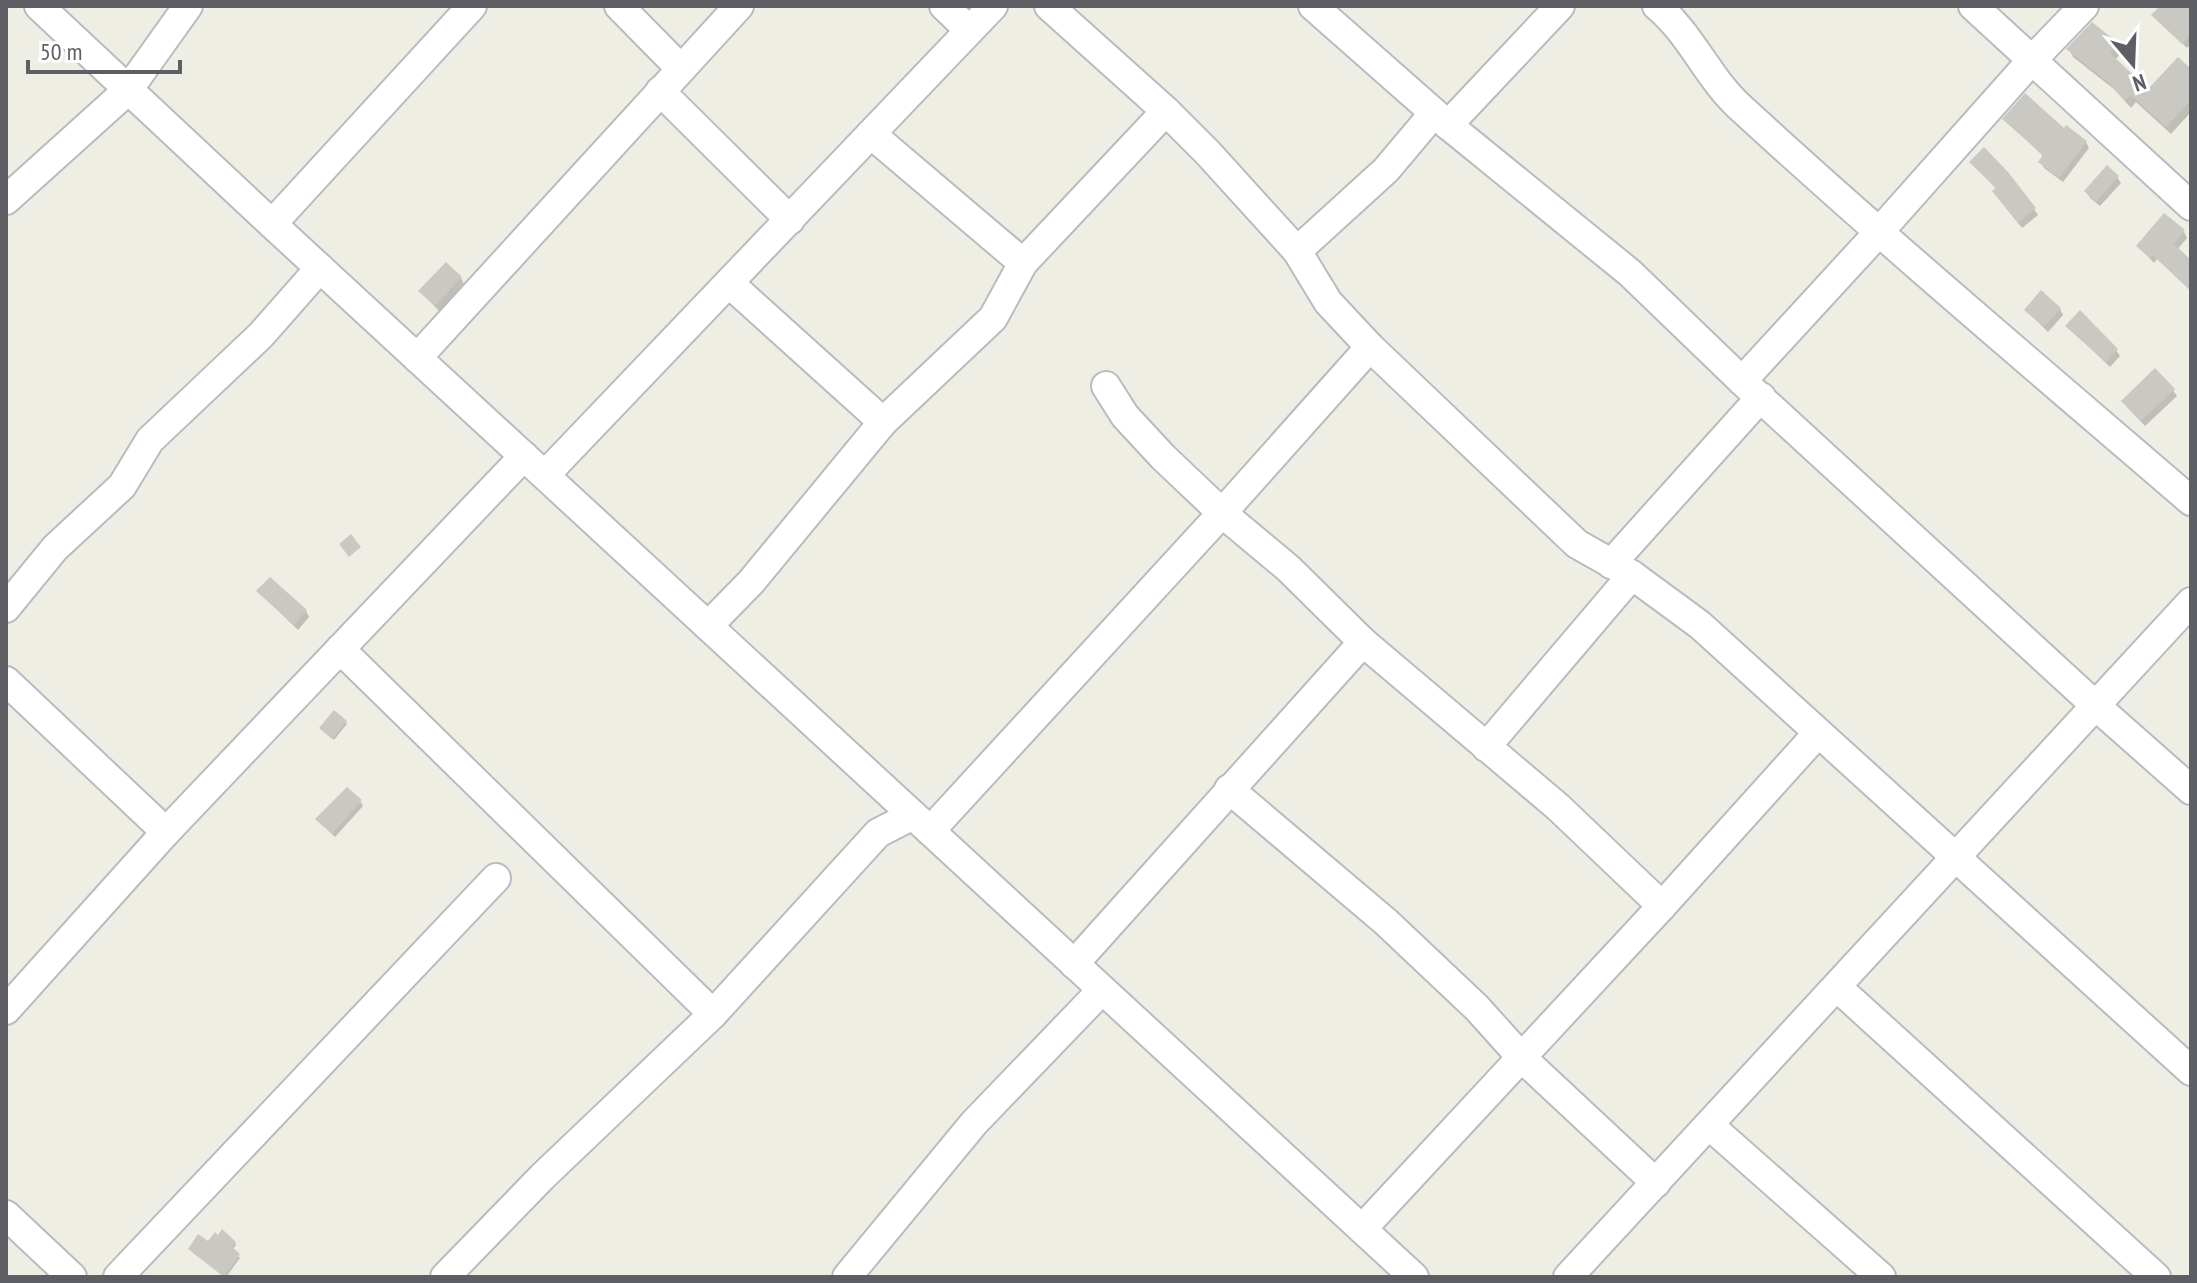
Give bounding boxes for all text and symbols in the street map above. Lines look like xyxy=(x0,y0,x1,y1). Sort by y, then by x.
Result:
scale bar xyxy=(28,24,180,74)
north arrow xyxy=(2093,24,2173,104)
text: 50 m xyxy=(40,36,82,67)
text: N xyxy=(2129,68,2150,98)

